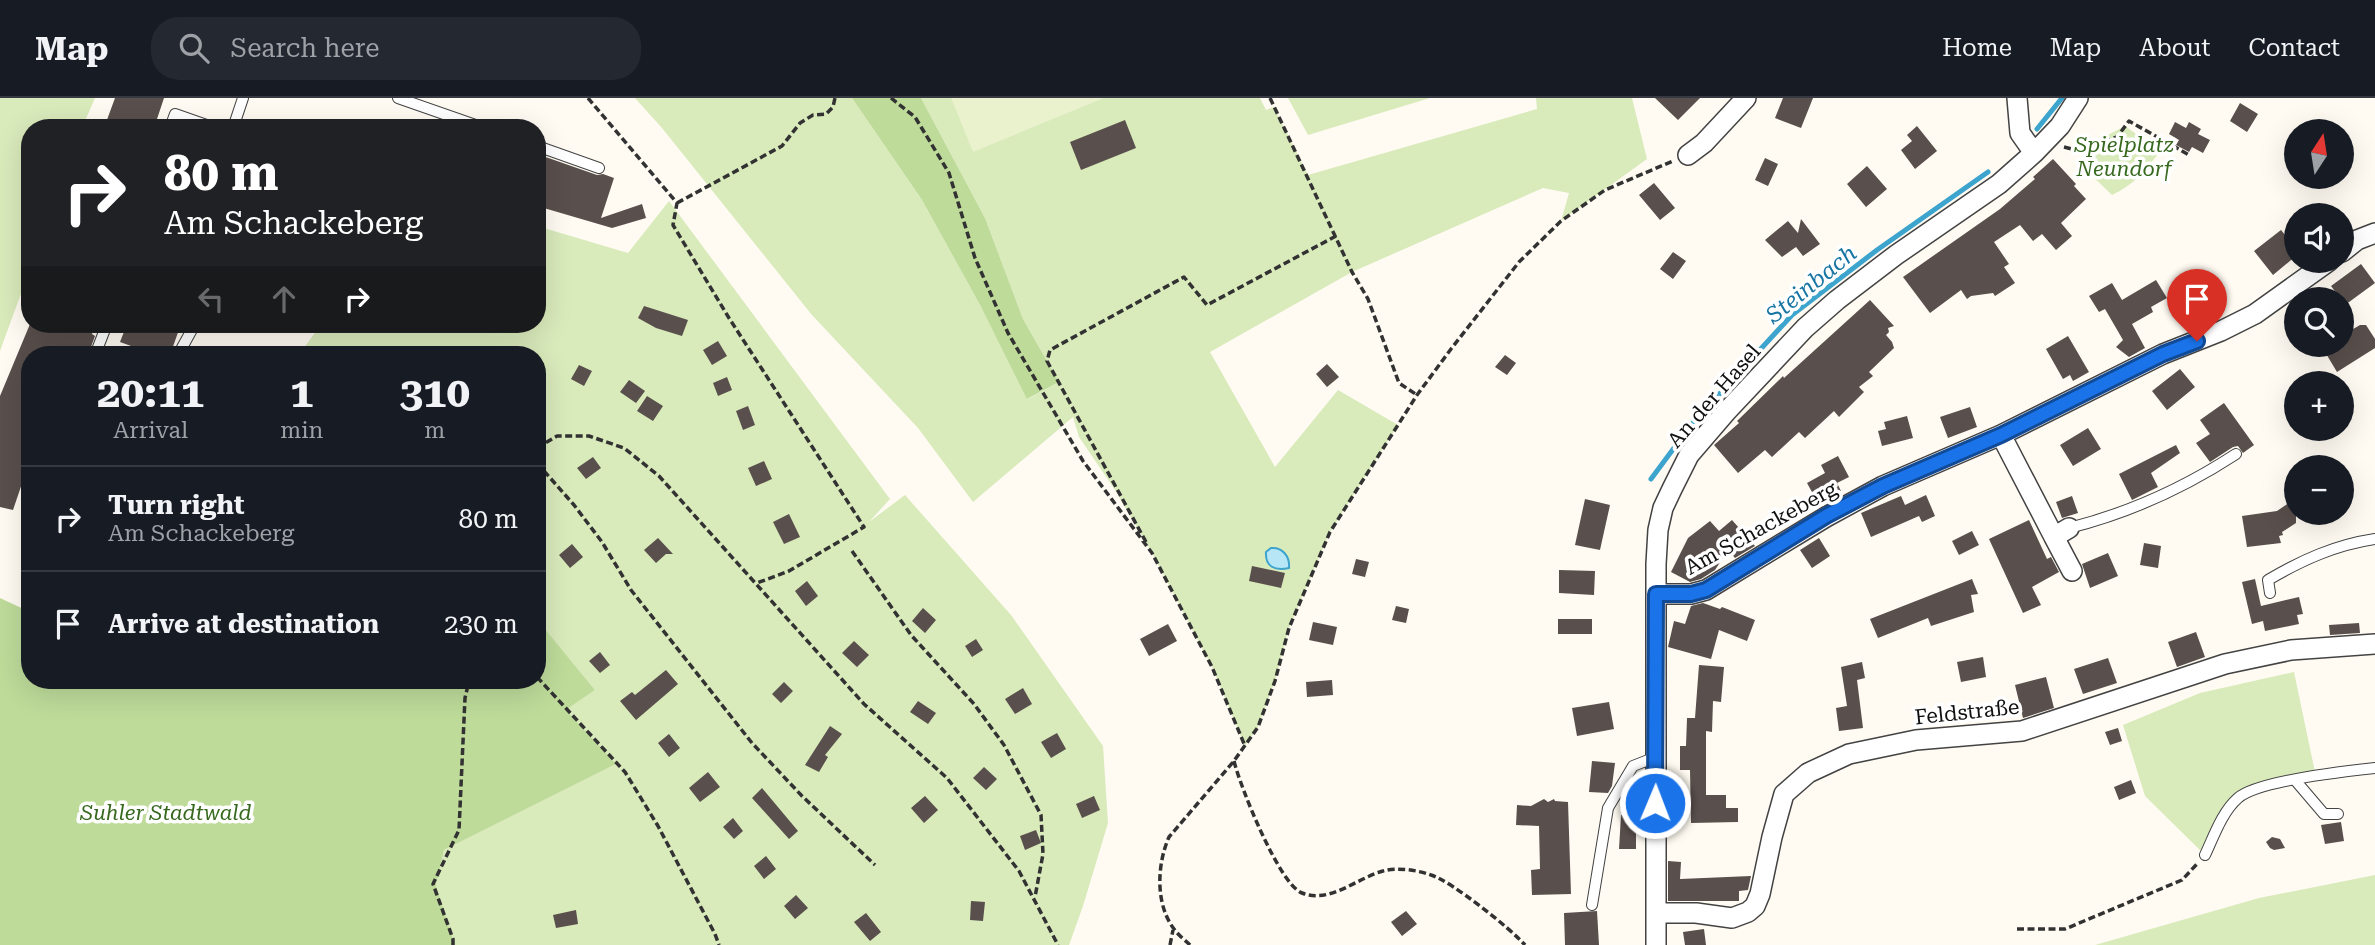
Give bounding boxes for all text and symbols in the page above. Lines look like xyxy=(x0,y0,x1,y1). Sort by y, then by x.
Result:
search box xyxy=(151,17,641,80)
text: Map xyxy=(35,29,109,68)
icon: search xyxy=(175,29,213,67)
text: Search here xyxy=(231,33,380,63)
text: Home xyxy=(1942,34,2012,62)
text: Map xyxy=(2050,34,2101,62)
text: About xyxy=(2139,34,2210,62)
text: Contact xyxy=(2248,34,2340,62)
north arrow xyxy=(2284,119,2354,189)
map controls xyxy=(2284,119,2354,525)
park label: Spielplatz Neundorf xyxy=(2073,133,2174,181)
text: 80 m xyxy=(164,145,279,202)
icon: right xyxy=(49,147,140,238)
button: sound xyxy=(2284,203,2354,273)
text: Am Schackeberg xyxy=(164,204,423,242)
water label: Steinbach xyxy=(1760,240,1862,330)
pin xyxy=(2167,269,2227,341)
icon: left xyxy=(192,280,230,318)
icon: ahead xyxy=(265,280,303,318)
icon: right xyxy=(338,280,376,318)
icon: arrive xyxy=(2178,280,2216,318)
button: search xyxy=(2284,287,2354,357)
street label: An der Hasel xyxy=(1663,339,1766,452)
text: 20:11 xyxy=(97,368,204,417)
text: 1 xyxy=(290,368,314,417)
text: 310 xyxy=(399,368,470,417)
button: + xyxy=(2284,371,2354,441)
text: Arrival xyxy=(113,417,188,444)
text: min xyxy=(280,417,323,444)
text: m xyxy=(424,417,445,444)
button: − xyxy=(2284,455,2354,525)
street label: Am Schackeberg xyxy=(1681,476,1841,580)
text: Turn right xyxy=(108,490,244,520)
icon: right xyxy=(49,500,87,538)
text: 80 m xyxy=(459,504,518,534)
text: Am Schackeberg xyxy=(108,520,294,547)
icon: arrive xyxy=(49,605,87,643)
text: Arrive at destination xyxy=(108,609,379,639)
text: 230 m xyxy=(444,609,518,639)
street label: Feldstraße xyxy=(1913,695,2021,729)
position arrow xyxy=(1618,766,1692,840)
park label: Suhler Stadtwald xyxy=(79,801,252,825)

